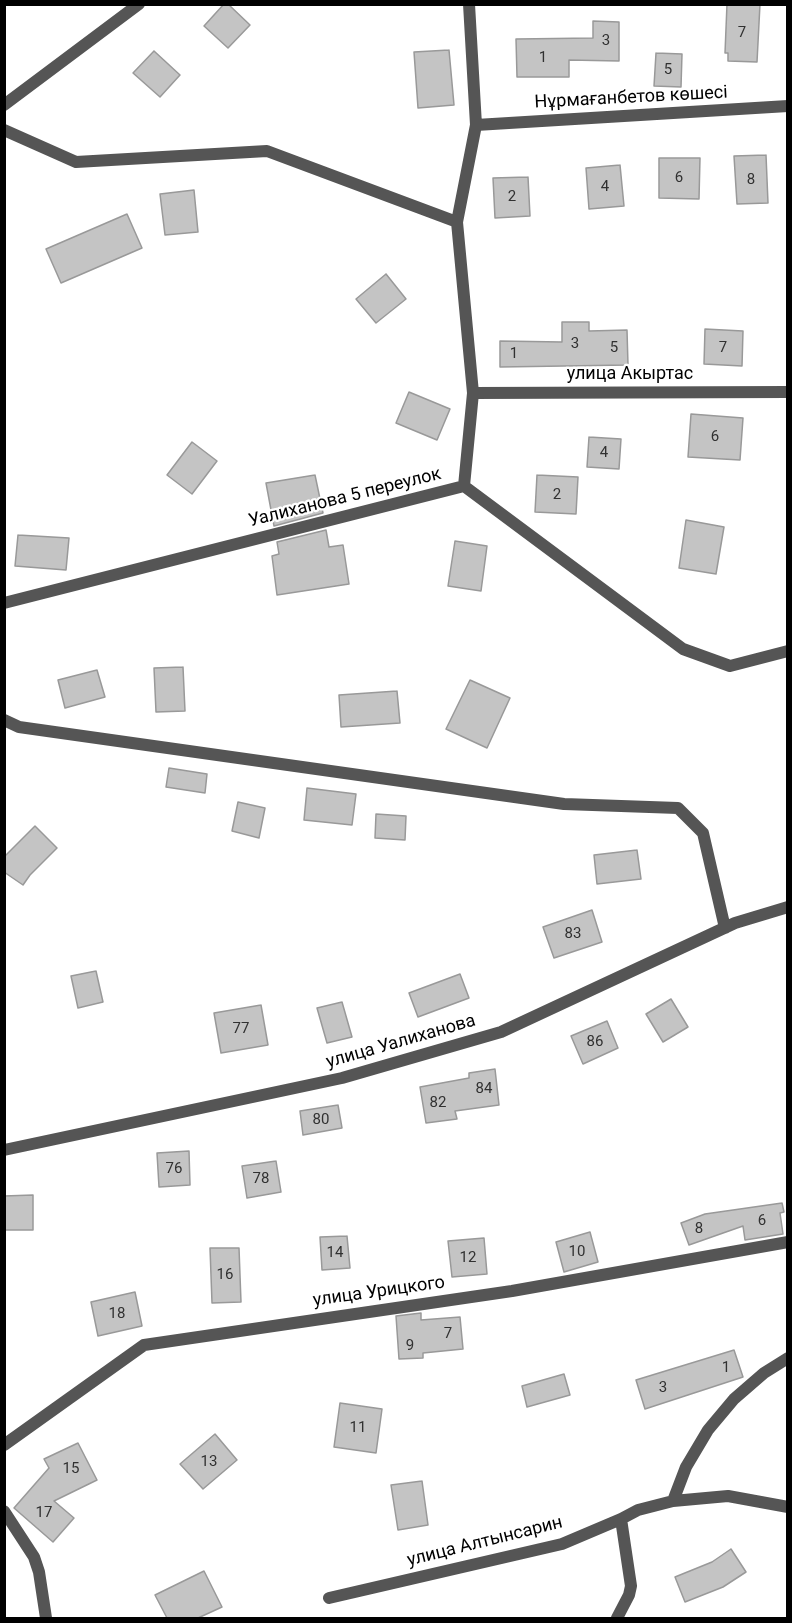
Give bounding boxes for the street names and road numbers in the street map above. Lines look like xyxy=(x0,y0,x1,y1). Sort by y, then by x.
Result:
street label: Нұрмағанбетов көшесі xyxy=(534,82,728,114)
street label: улица Акыртас xyxy=(567,363,693,385)
street label: Уалиханова 5 переулок xyxy=(247,464,443,532)
street label: улица Уалиханова xyxy=(324,1010,478,1074)
street label: улица Урицкого xyxy=(312,1272,446,1312)
street label: улица Алтынсарин xyxy=(405,1512,565,1572)

